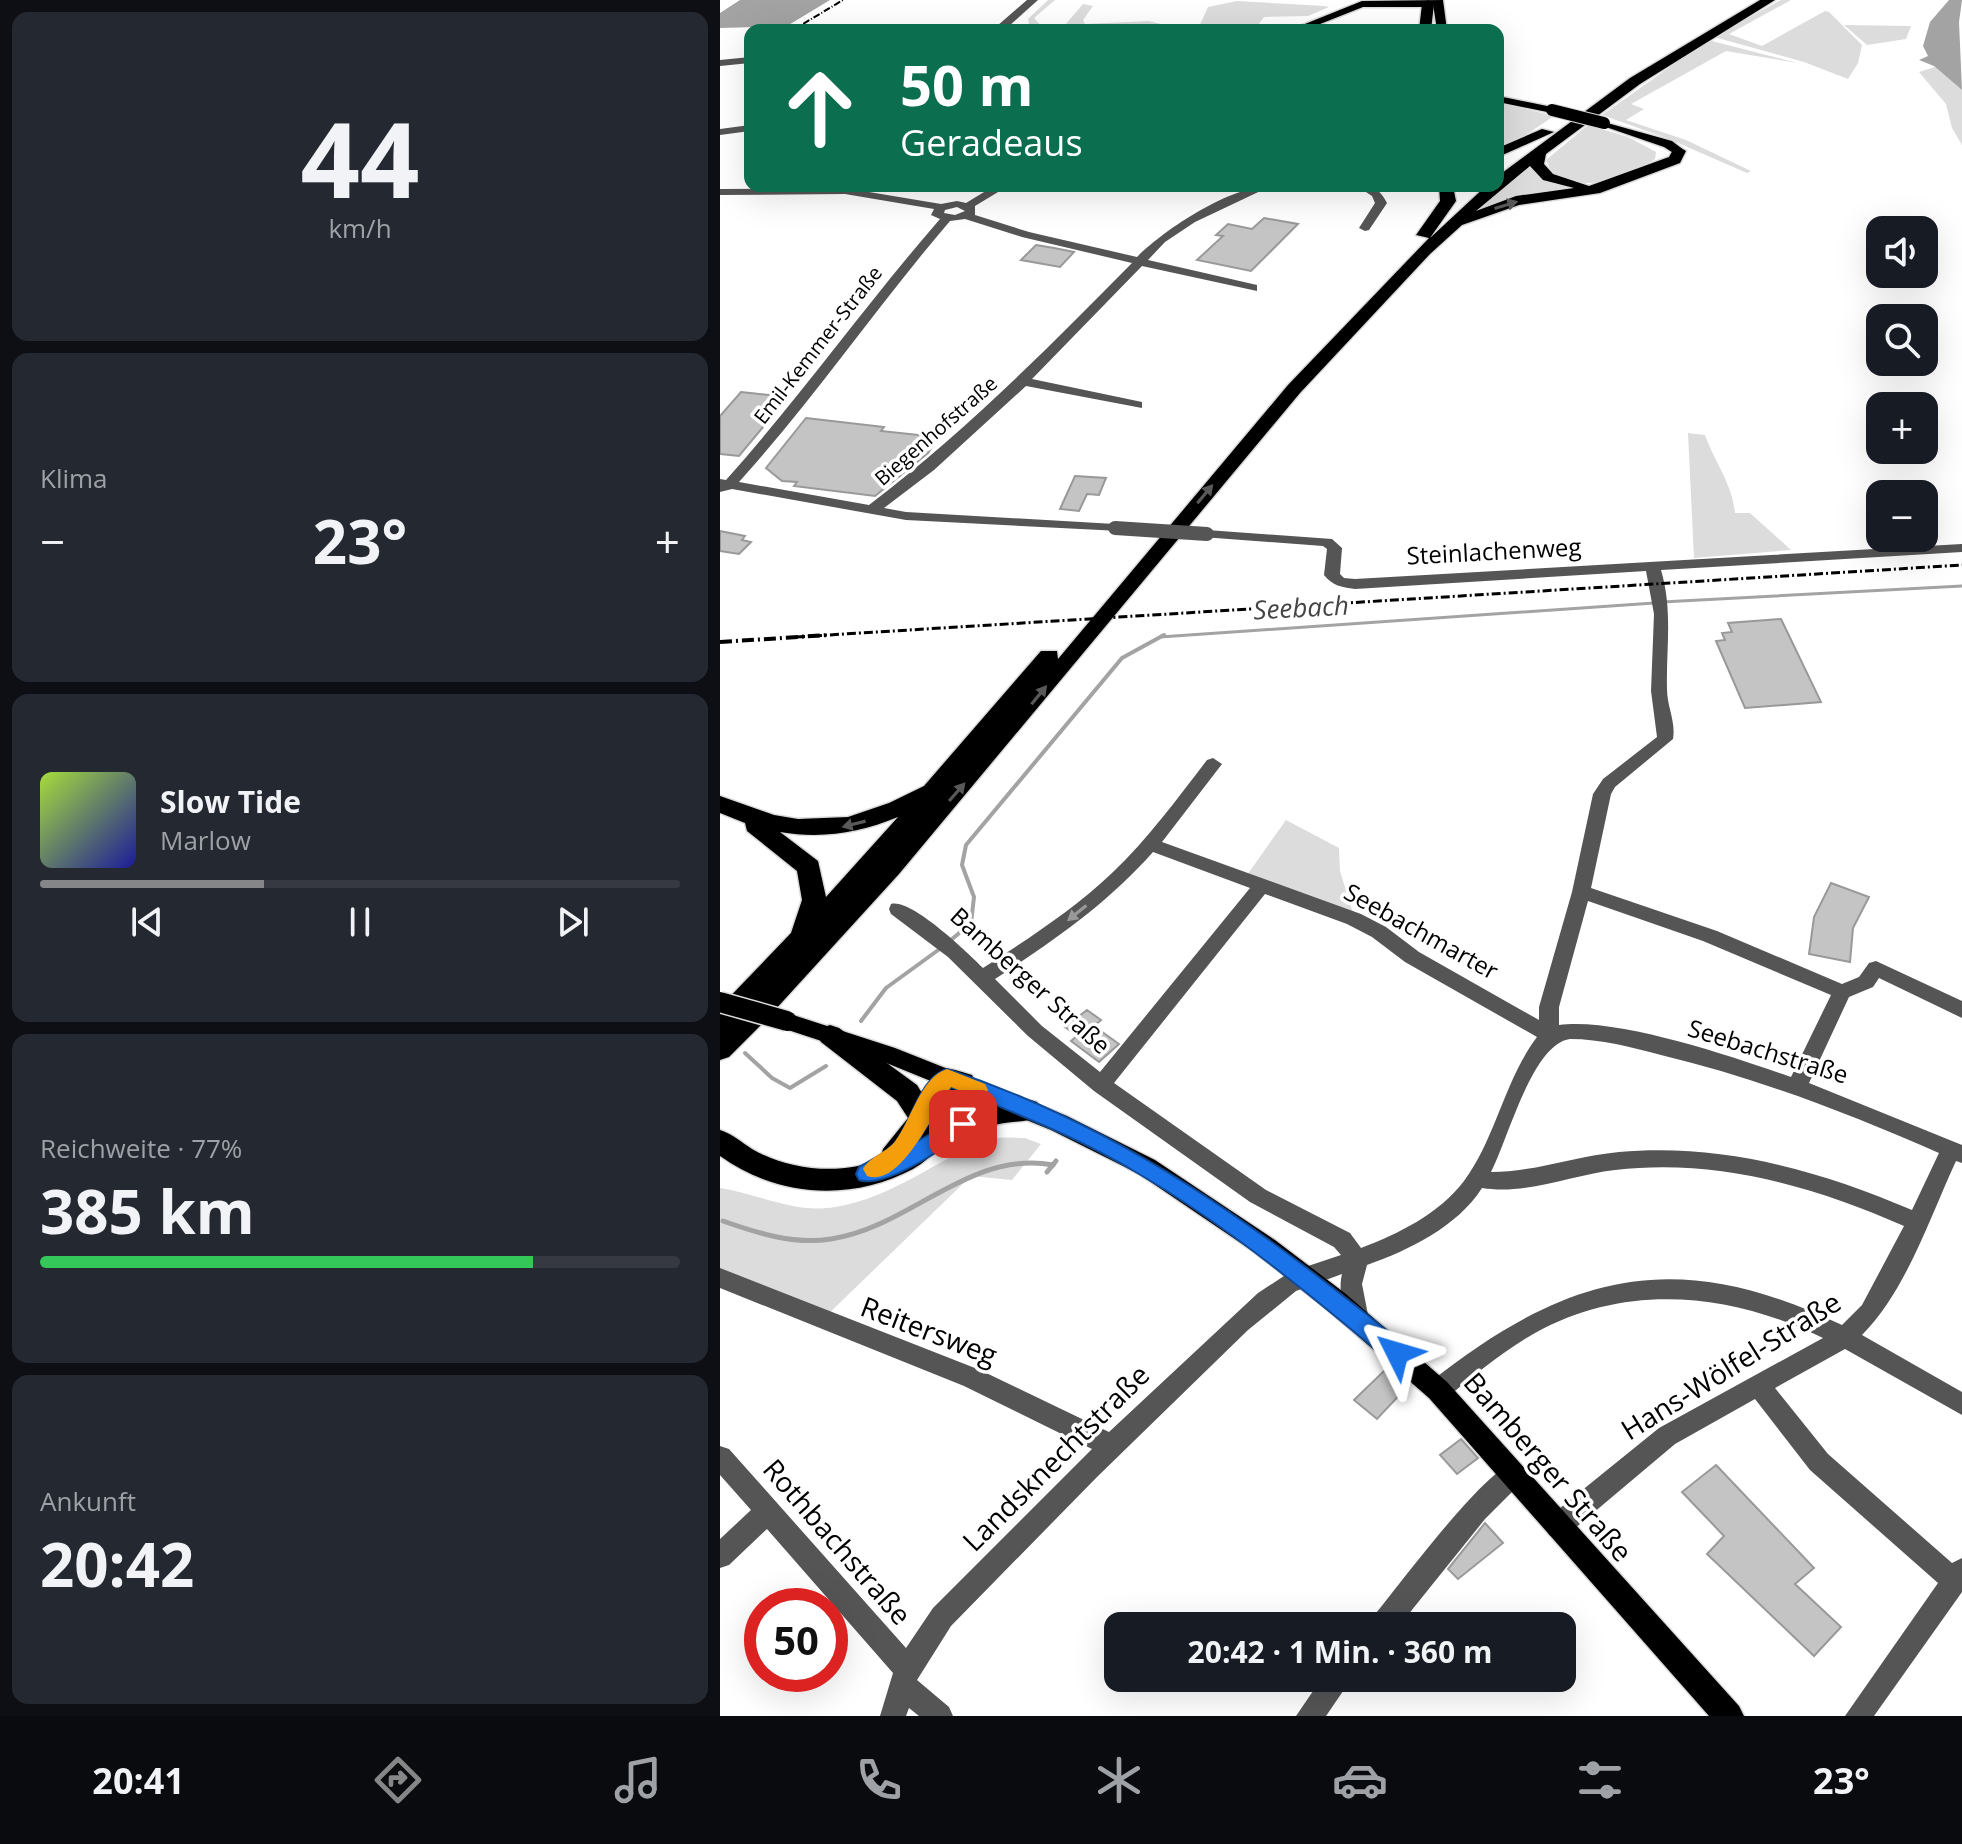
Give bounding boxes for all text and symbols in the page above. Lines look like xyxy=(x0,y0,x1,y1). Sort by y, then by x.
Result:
text: 50 m xyxy=(900,46,1034,122)
icon: ahead xyxy=(768,56,872,160)
text: 44 xyxy=(301,87,419,228)
text: Geradeaus xyxy=(900,118,1083,167)
one-way arrow xyxy=(1495,198,1519,211)
text: km/h xyxy=(328,210,392,246)
map controls xyxy=(1866,216,1938,552)
button: sound xyxy=(1866,216,1938,288)
street label: Emil-Kemmer-Straße xyxy=(747,260,888,429)
button: search xyxy=(1866,304,1938,376)
street label: Biegenhofstraße xyxy=(869,370,1003,491)
button: + xyxy=(1866,392,1938,464)
text: Klima xyxy=(40,460,108,496)
button: − xyxy=(1866,480,1938,552)
one-way arrow xyxy=(1196,485,1213,505)
text: 23° xyxy=(313,500,407,582)
text: − xyxy=(40,511,65,571)
text: + xyxy=(655,511,680,571)
street label: Steinlachenweg xyxy=(1406,529,1582,572)
water label: Seebach xyxy=(1252,587,1350,627)
one-way arrow xyxy=(1030,685,1047,705)
text: Slow Tide xyxy=(160,781,301,822)
one-way arrow xyxy=(948,782,965,802)
one-way arrow xyxy=(841,818,866,830)
text: Marlow xyxy=(160,822,251,858)
street label: Seebachmarter xyxy=(1339,875,1505,987)
street label: Bamberger Straße xyxy=(944,899,1118,1061)
icon: previous xyxy=(125,900,169,944)
icon: pause xyxy=(338,900,382,944)
icon: next xyxy=(551,900,595,944)
one-way arrow xyxy=(1067,904,1087,921)
street label: Seebachstraße xyxy=(1684,1011,1853,1091)
pin xyxy=(929,1090,997,1158)
icon: arrive xyxy=(941,1102,985,1146)
text: Reichweite · 77% xyxy=(40,1130,242,1166)
text: 385 km xyxy=(40,1170,255,1252)
street label: Hans-Wölfel-Straße xyxy=(1613,1282,1847,1448)
street label: Reitersweg xyxy=(856,1287,1003,1373)
position arrow xyxy=(1355,1311,1439,1395)
street label: Landsknechtstraße xyxy=(954,1356,1157,1559)
street label: Bamberger Straße xyxy=(1456,1364,1641,1569)
street label: Rothbachstraße xyxy=(755,1450,920,1632)
text: Ankunft xyxy=(40,1483,136,1519)
text: 20:42 xyxy=(40,1523,194,1605)
speed limit sign: 50 xyxy=(744,1588,848,1692)
text: 20:42 · 1 Min. · 360 m xyxy=(1188,1631,1492,1672)
icon: directions xyxy=(370,1752,426,1808)
icon: music xyxy=(610,1752,666,1808)
icon: phone xyxy=(851,1752,907,1808)
icon: climate xyxy=(1091,1752,1147,1808)
icon: car xyxy=(1332,1752,1388,1808)
icon: filters xyxy=(1572,1752,1628,1808)
text: 20:41 xyxy=(92,1756,185,1805)
text: 23° xyxy=(1813,1756,1870,1805)

